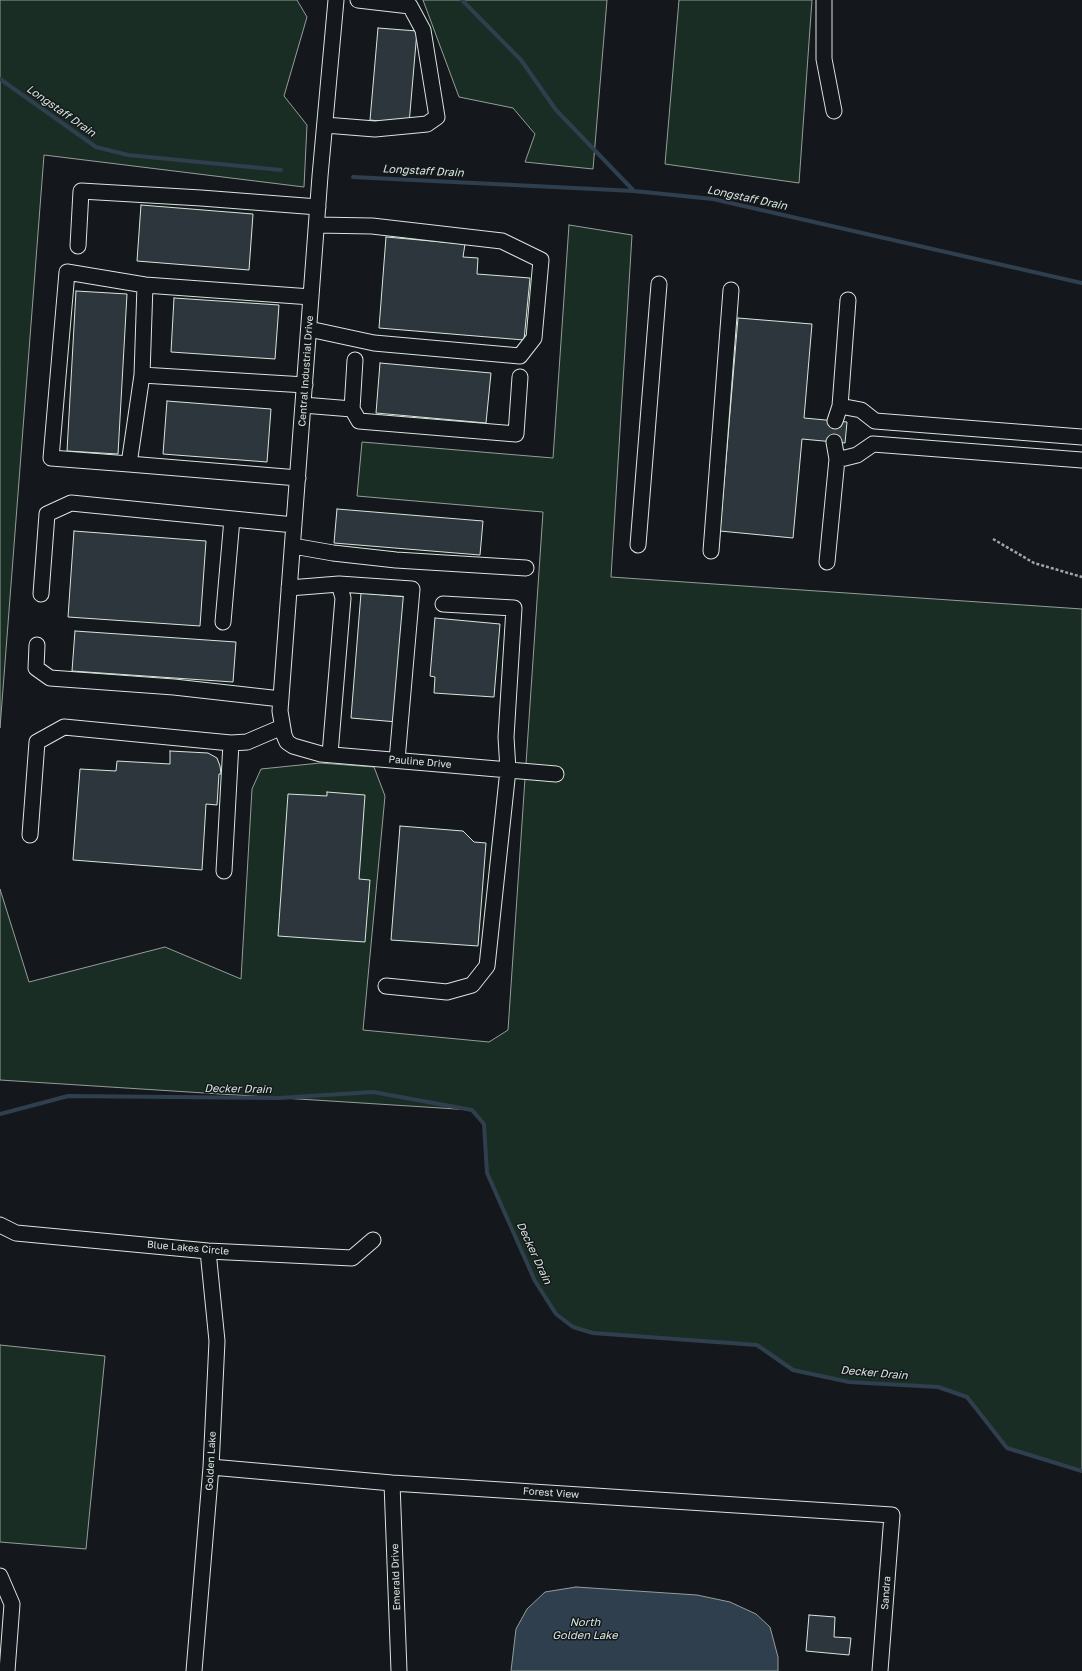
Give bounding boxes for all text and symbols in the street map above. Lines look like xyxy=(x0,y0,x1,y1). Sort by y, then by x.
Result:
water label: Longstaff Drain xyxy=(24,82,98,140)
water label: Longstaff Drain xyxy=(382,162,464,180)
water label: Longstaff Drain xyxy=(706,183,788,213)
street label: Central Industrial Drive xyxy=(296,315,316,427)
street label: Pauline Drive xyxy=(388,753,452,771)
water label: Decker Drain xyxy=(204,1082,272,1096)
water label: Decker Drain xyxy=(514,1220,554,1286)
street label: Blue Lakes Circle xyxy=(146,1238,230,1258)
water label: Decker Drain xyxy=(840,1363,908,1383)
street label: Golden Lake xyxy=(203,1431,219,1491)
street label: Forest View xyxy=(522,1485,580,1501)
street label: Emerald Drive xyxy=(389,1543,403,1611)
street label: Sandra xyxy=(879,1576,893,1610)
water label: North Golden Lake xyxy=(552,1616,618,1642)

